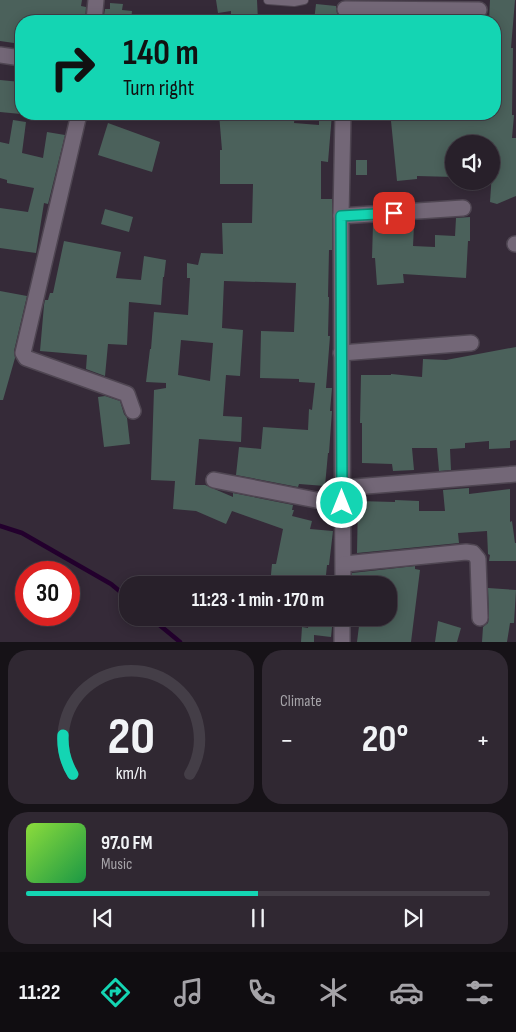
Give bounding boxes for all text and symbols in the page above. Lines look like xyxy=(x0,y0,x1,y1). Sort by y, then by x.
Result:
text: 140 m xyxy=(123,32,199,75)
icon: right xyxy=(40,35,105,100)
text: Turn right xyxy=(123,75,194,102)
map controls xyxy=(445,135,500,190)
button: sound xyxy=(445,135,500,190)
pin xyxy=(373,192,415,234)
icon: arrive xyxy=(380,199,408,227)
position arrow xyxy=(315,476,367,528)
speed limit sign: 30 xyxy=(15,561,80,626)
text: 11:23 · 1 min · 170 m xyxy=(192,589,324,612)
text: Climate xyxy=(280,692,322,711)
text: 20 xyxy=(107,706,155,769)
text: 20° xyxy=(362,717,408,762)
text: − xyxy=(280,724,294,757)
text: + xyxy=(476,724,490,757)
text: km/h xyxy=(116,763,146,784)
text: 97.0 FM xyxy=(101,832,152,855)
text: Music xyxy=(101,855,132,874)
icon: previous xyxy=(89,904,117,932)
icon: pause xyxy=(244,904,272,932)
icon: next xyxy=(399,904,427,932)
icon: directions xyxy=(98,975,133,1010)
icon: music xyxy=(171,975,206,1010)
icon: phone xyxy=(244,975,279,1010)
icon: climate xyxy=(316,975,351,1010)
icon: car xyxy=(389,975,424,1010)
icon: filters xyxy=(462,975,497,1010)
text: 11:22 xyxy=(19,979,60,1006)

